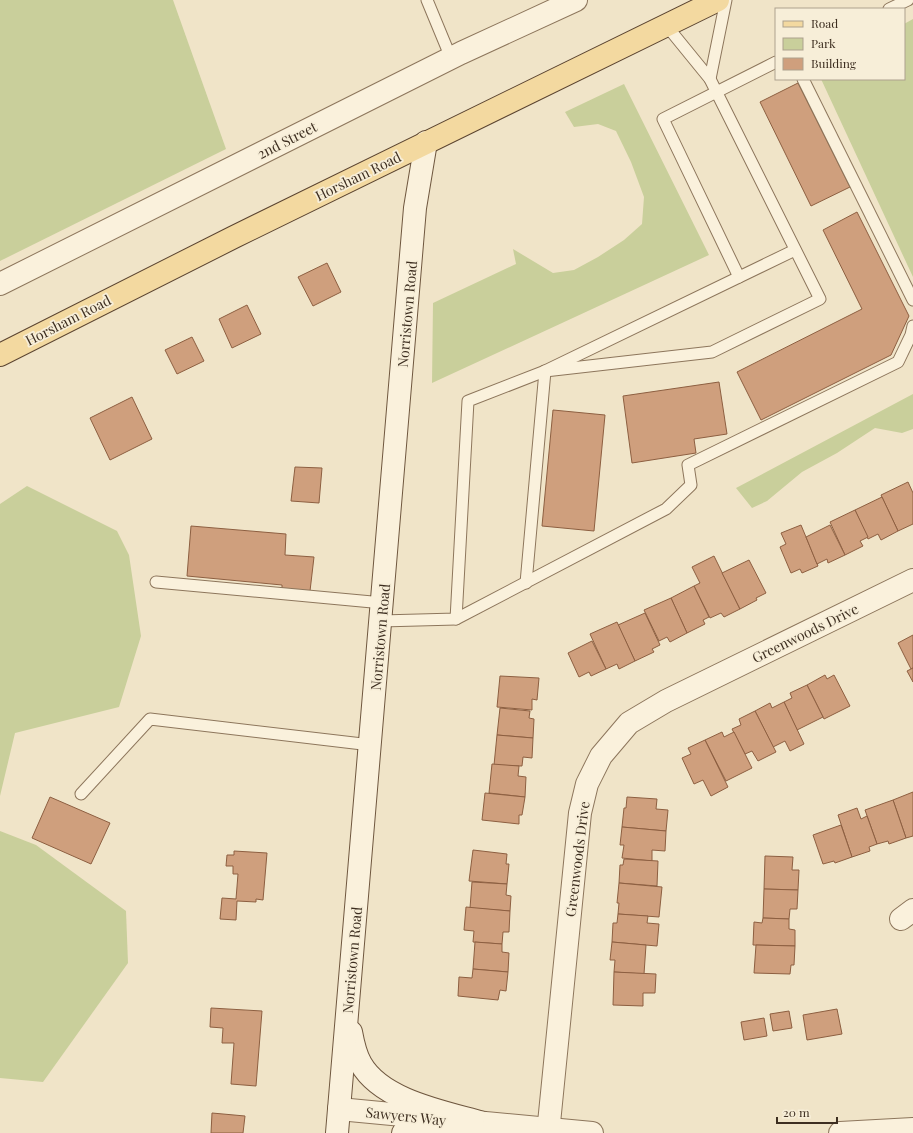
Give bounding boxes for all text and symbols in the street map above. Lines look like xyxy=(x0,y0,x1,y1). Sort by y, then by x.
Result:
legend xyxy=(775,8,905,80)
text: Road xyxy=(811,15,838,31)
text: Park xyxy=(811,35,836,51)
text: Building xyxy=(811,55,857,71)
street label: 2nd Street xyxy=(254,116,321,163)
street label: Horsham Road xyxy=(312,147,404,205)
street label: Norristown Road xyxy=(393,260,421,368)
street label: Horsham Road xyxy=(22,290,114,350)
street label: Norristown Road xyxy=(366,583,394,691)
street label: Greenwoods Drive xyxy=(749,599,861,667)
street label: Greenwoods Drive xyxy=(560,800,594,918)
street label: Norristown Road xyxy=(338,906,366,1014)
scale bar xyxy=(777,1099,837,1125)
street label: Sawyers Way xyxy=(365,1102,447,1130)
text: 20 m xyxy=(783,1104,810,1120)

